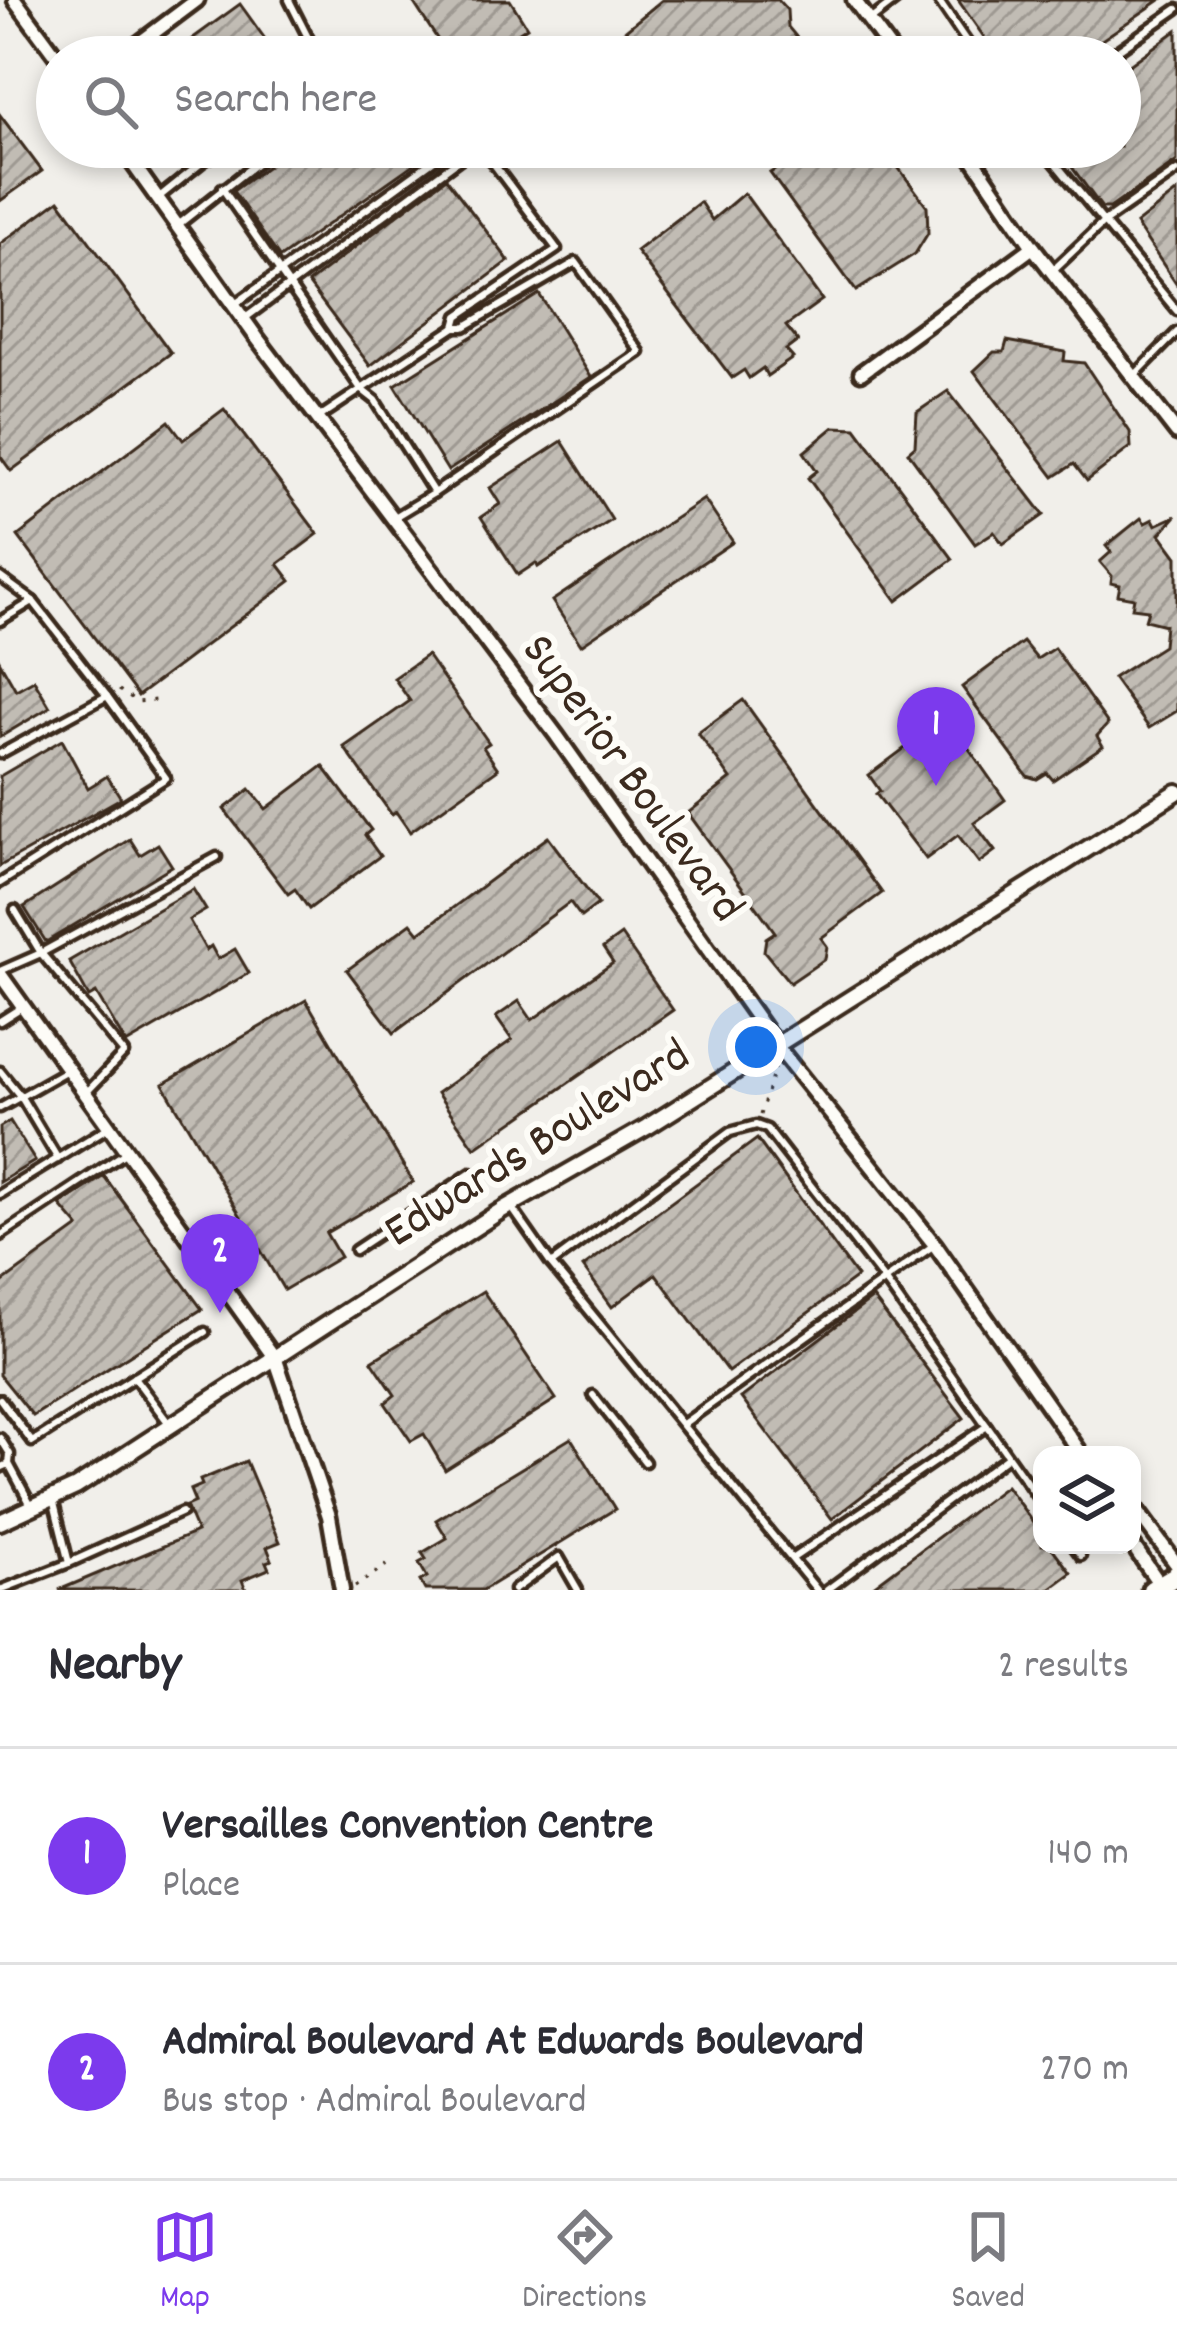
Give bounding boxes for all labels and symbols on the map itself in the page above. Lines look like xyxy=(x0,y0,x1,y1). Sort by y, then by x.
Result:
street label: Superior Boulevard xyxy=(502,621,758,939)
pin: 1 xyxy=(897,687,975,786)
your location xyxy=(726,1017,786,1077)
street label: Edwards Boulevard xyxy=(373,1024,705,1268)
pin: 2 xyxy=(181,1214,259,1313)

